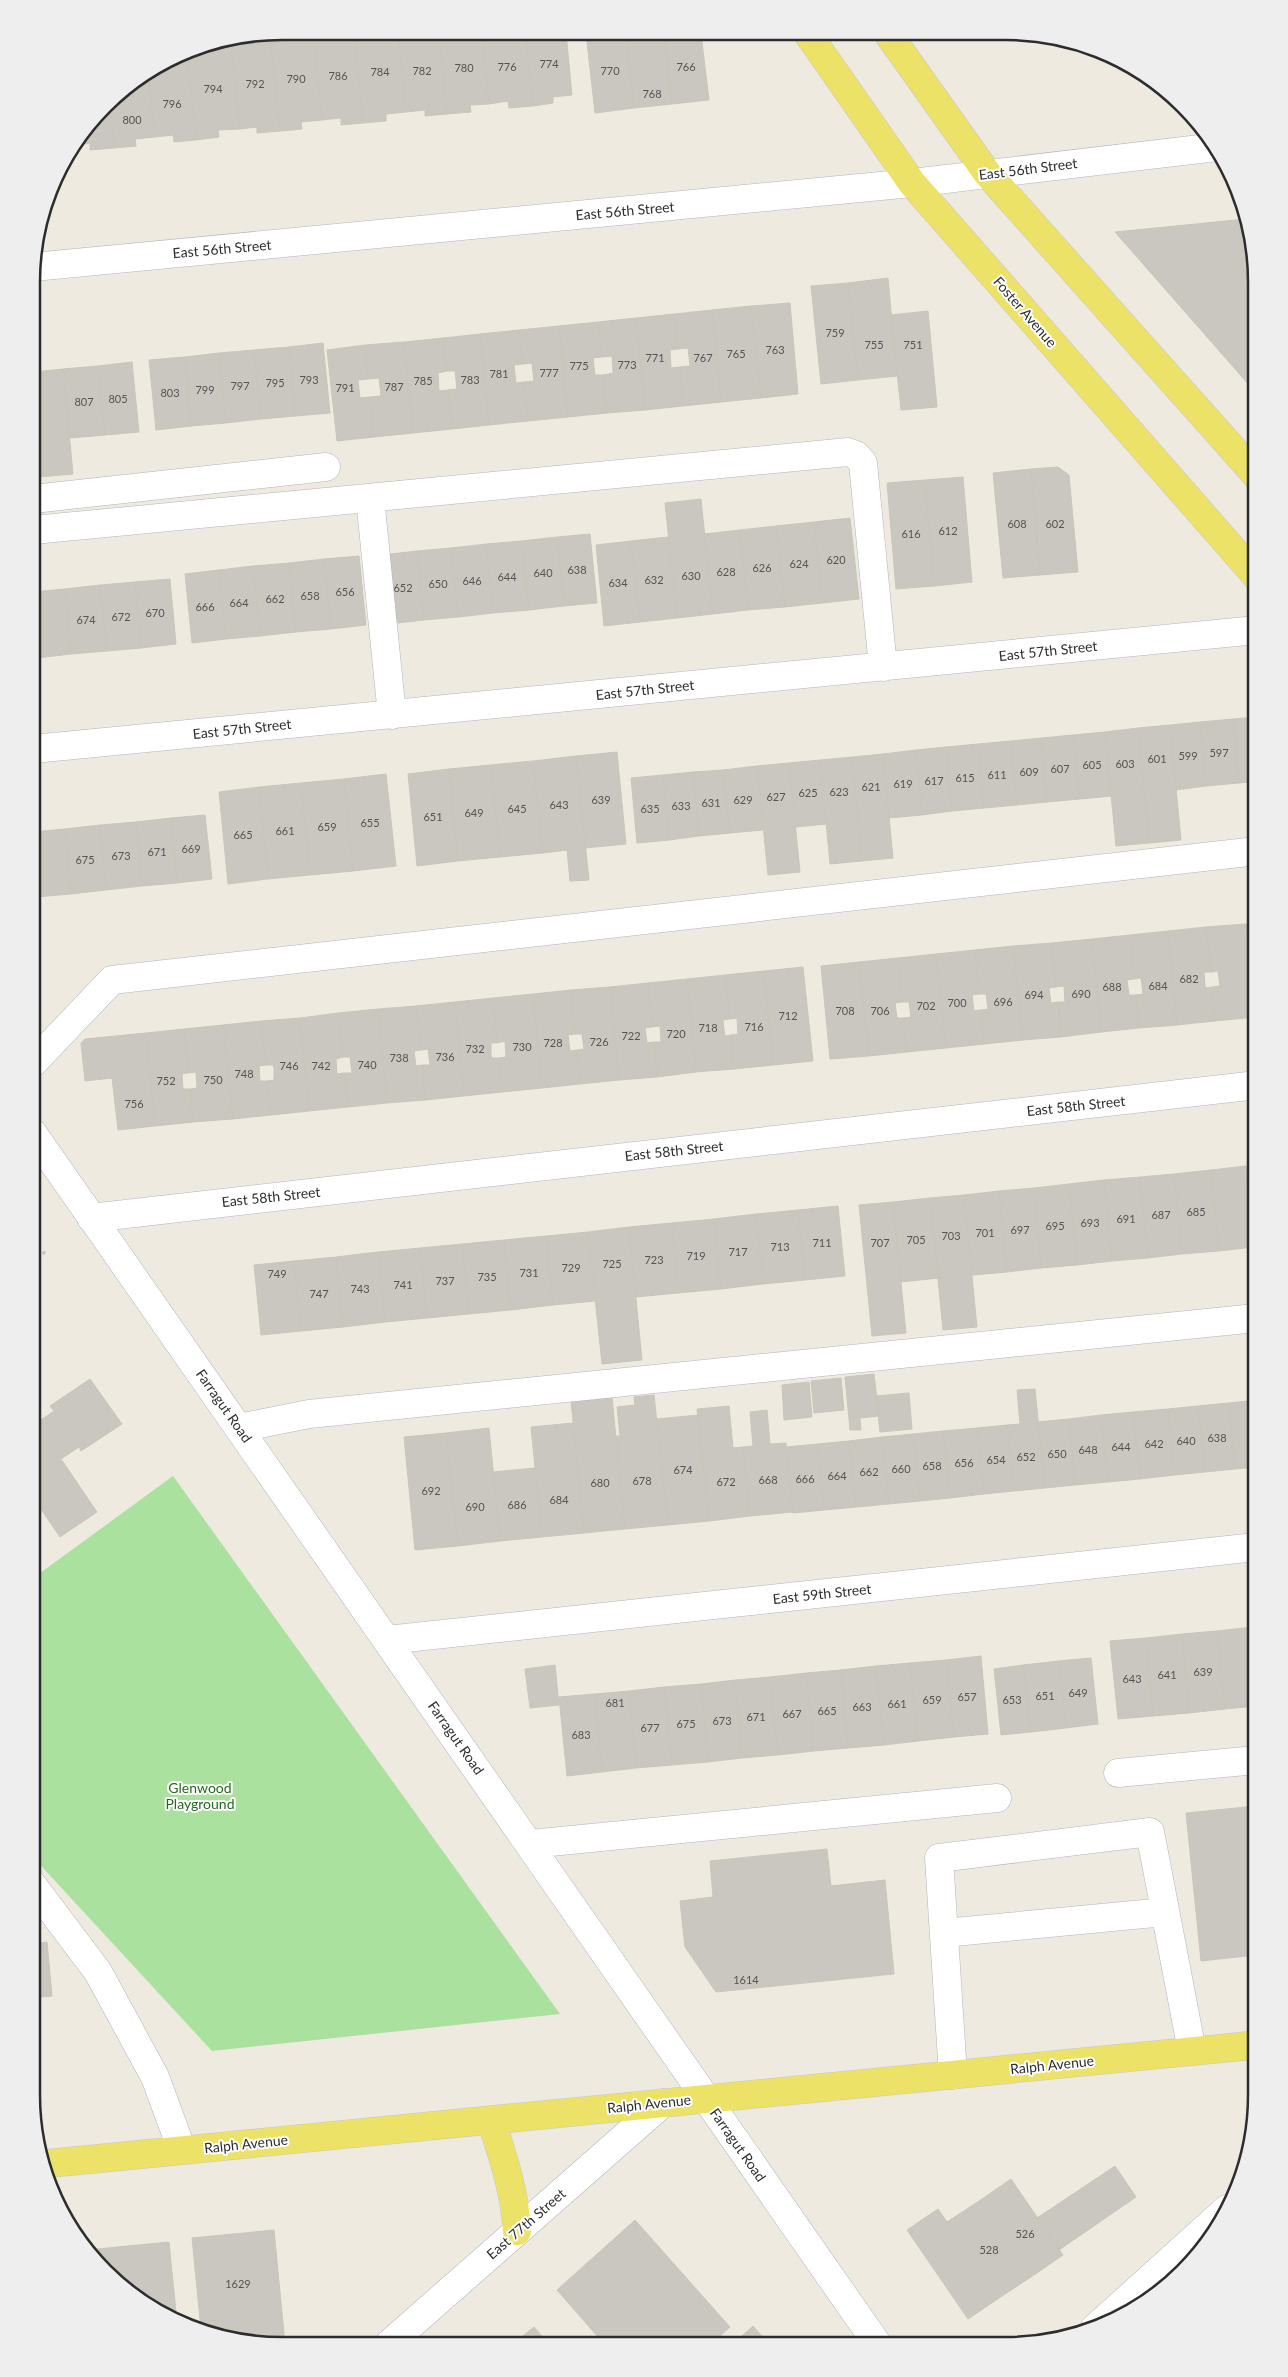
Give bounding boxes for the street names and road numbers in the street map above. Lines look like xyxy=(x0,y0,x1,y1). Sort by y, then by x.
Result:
street label: East 56th Street xyxy=(978,154,1078,183)
street label: East 56th Street xyxy=(575,198,675,223)
street label: East 56th Street xyxy=(172,236,272,261)
street label: Foster Avenue xyxy=(990,273,1061,350)
street label: East 57th Street xyxy=(998,637,1098,664)
street label: East 57th Street xyxy=(595,676,695,703)
street label: East 57th Street xyxy=(192,715,292,742)
street label: East 58th Street xyxy=(1026,1092,1126,1119)
street label: East 58th Street xyxy=(624,1137,724,1164)
street label: East 58th Street xyxy=(221,1183,321,1210)
street label: Farragut Road xyxy=(193,1366,256,1446)
street label: East 59th Street xyxy=(772,1580,872,1607)
street label: Farragut Road xyxy=(425,1698,488,1778)
street label: Ralph Avenue xyxy=(1009,2052,1095,2077)
street label: Ralph Avenue xyxy=(606,2091,692,2116)
street label: Farragut Road xyxy=(707,2105,770,2185)
street label: Ralph Avenue xyxy=(203,2131,289,2156)
street label: East 77th Street xyxy=(483,2185,569,2263)

